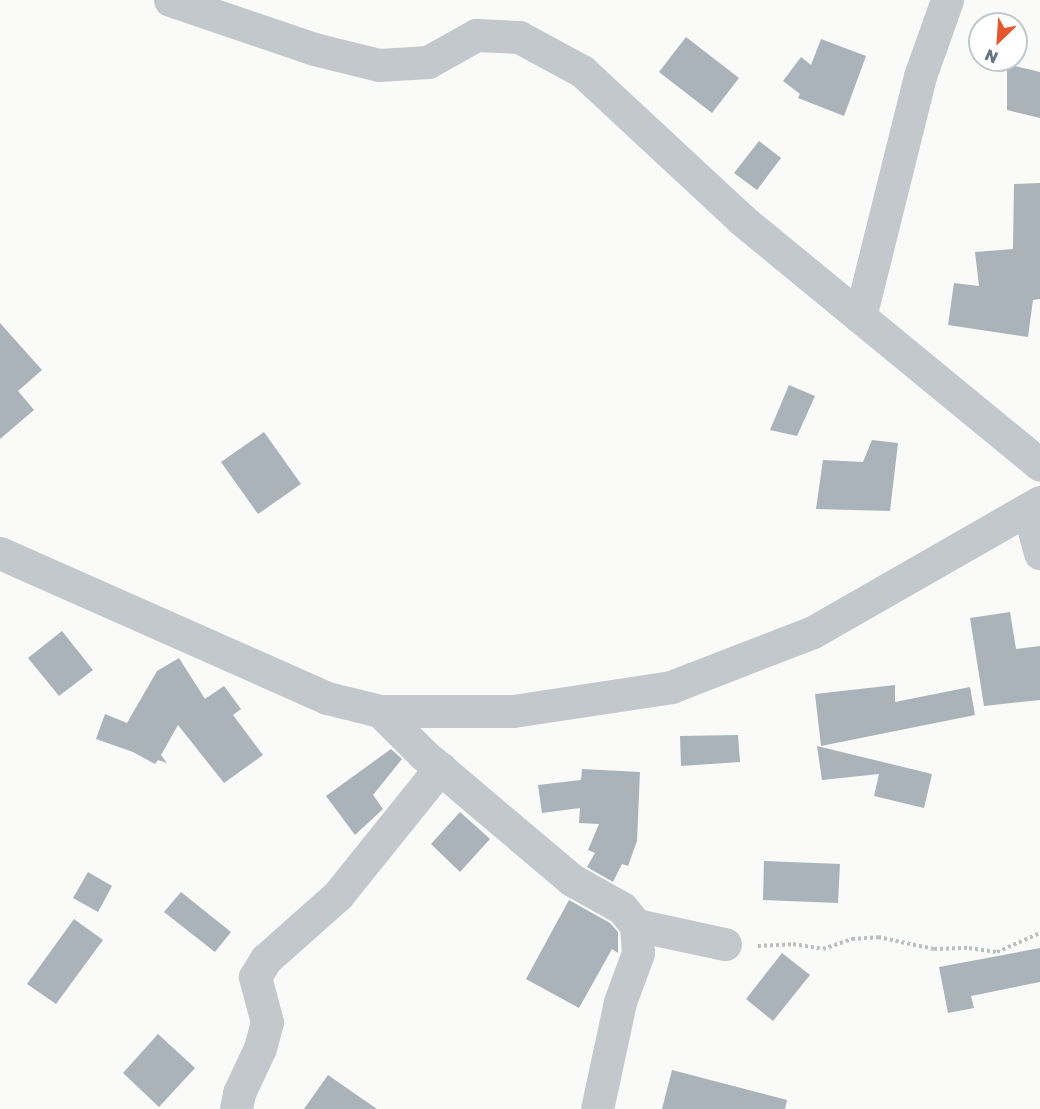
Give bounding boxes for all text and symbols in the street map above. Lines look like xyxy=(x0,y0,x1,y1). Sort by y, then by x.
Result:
north arrow xyxy=(968,12,1028,72)
text: N xyxy=(982,45,1001,68)

